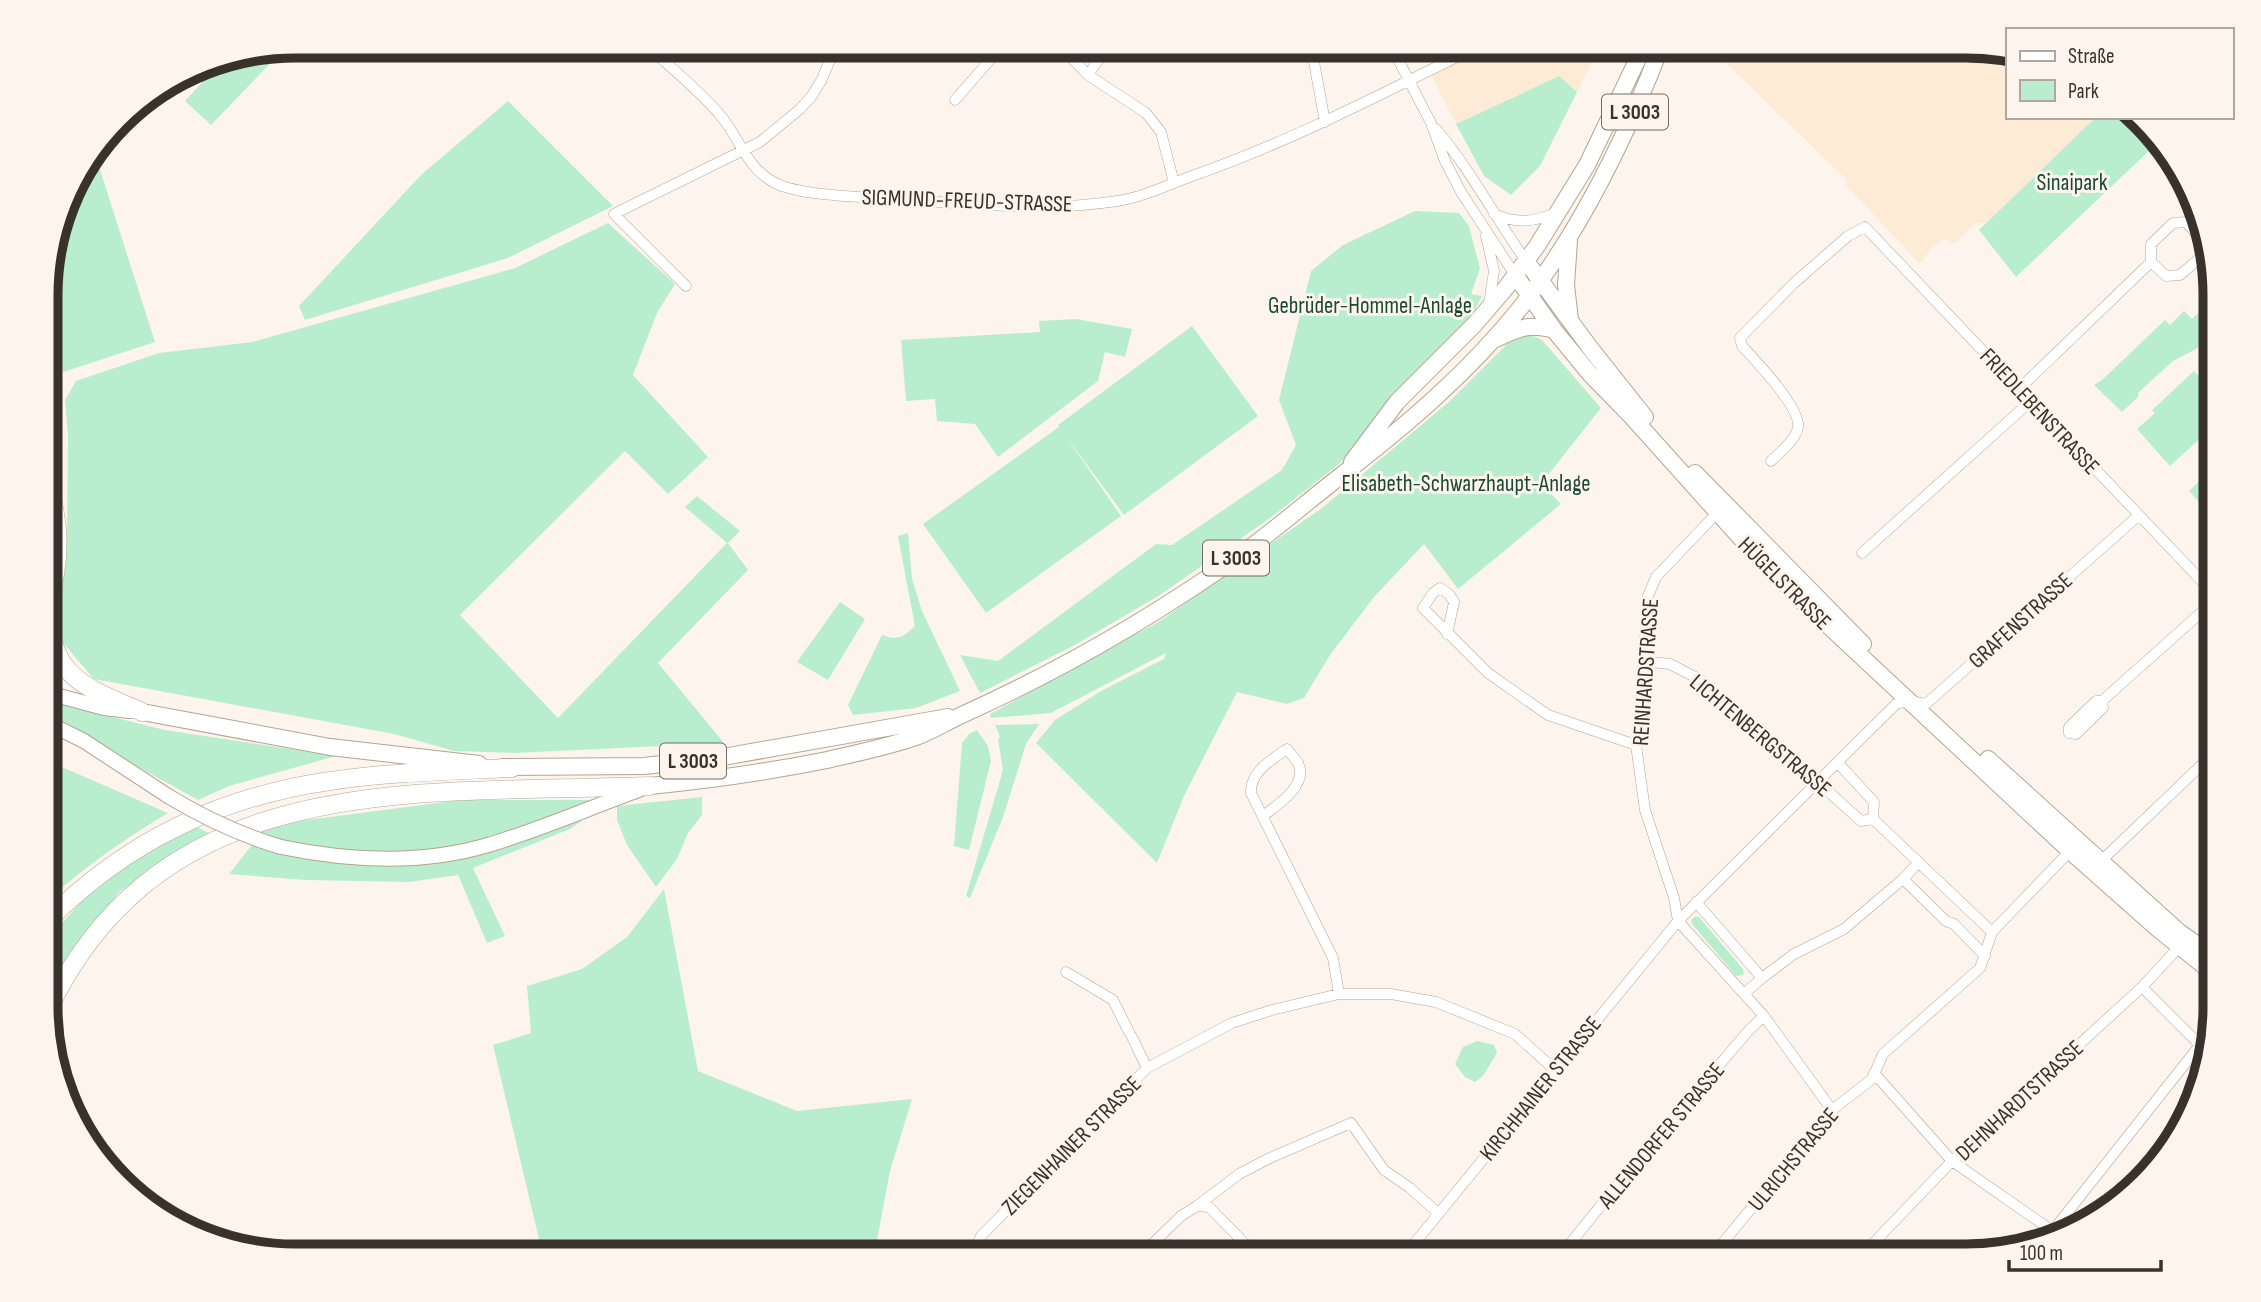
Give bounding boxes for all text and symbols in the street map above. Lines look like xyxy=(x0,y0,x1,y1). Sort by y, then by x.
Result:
legend xyxy=(2006,28,2233,119)
text: Straße xyxy=(2068,44,2114,69)
text: Park xyxy=(2068,79,2099,104)
road number: L 3003 xyxy=(1602,94,1668,130)
park label: Sinaipark xyxy=(2037,169,2108,197)
street label: SIGMUND-FREUD-STRASSE xyxy=(861,183,1073,219)
park label: Gebrüder-Hommel-Anlage xyxy=(1268,292,1472,320)
street label: FRIEDLEBENSTRASSE xyxy=(1974,343,2105,481)
park label: Elisabeth-Schwarzhaupt-Anlage xyxy=(1341,470,1591,498)
street label: HÜGELSTRASSE xyxy=(1732,531,1837,636)
road number: L 3003 xyxy=(1203,540,1269,576)
street label: GRAFENSTRASSE xyxy=(1963,567,2078,675)
street label: REINHARDSTRASSE xyxy=(1627,597,1665,747)
street label: LICHTENBERGSTRASSE xyxy=(1684,668,1837,803)
road number: L 3003 xyxy=(660,744,726,778)
street label: KIRCHHAINER STRASSE xyxy=(1474,1011,1608,1167)
street label: DEHNHARDTSTRASSE xyxy=(1950,1034,2089,1167)
street label: ALLENDORFER STRASSE xyxy=(1592,1057,1731,1215)
street label: ZIEGENHAINER STRASSE xyxy=(996,1070,1147,1221)
street label: ULRICHSTRASSE xyxy=(1743,1102,1845,1217)
scale bar xyxy=(2009,1228,2161,1272)
text: 100 m xyxy=(2020,1241,2063,1266)

